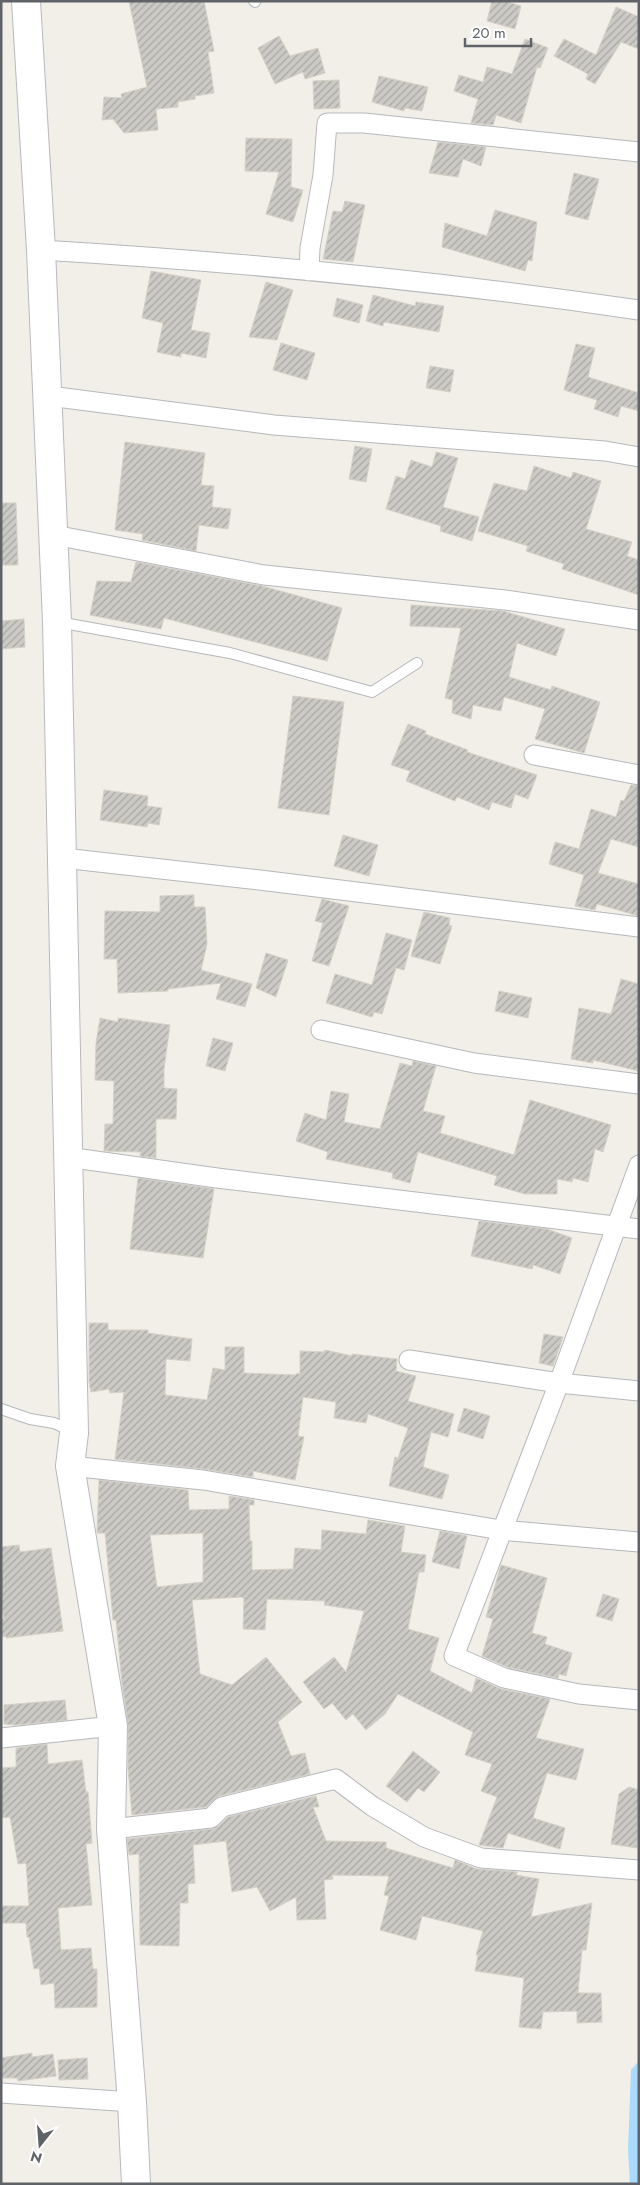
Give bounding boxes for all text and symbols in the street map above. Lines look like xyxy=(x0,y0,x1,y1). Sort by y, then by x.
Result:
scale bar xyxy=(465,15,531,47)
text: 20 m xyxy=(472,22,506,44)
north arrow xyxy=(15,2120,65,2170)
text: N xyxy=(28,2146,44,2169)

